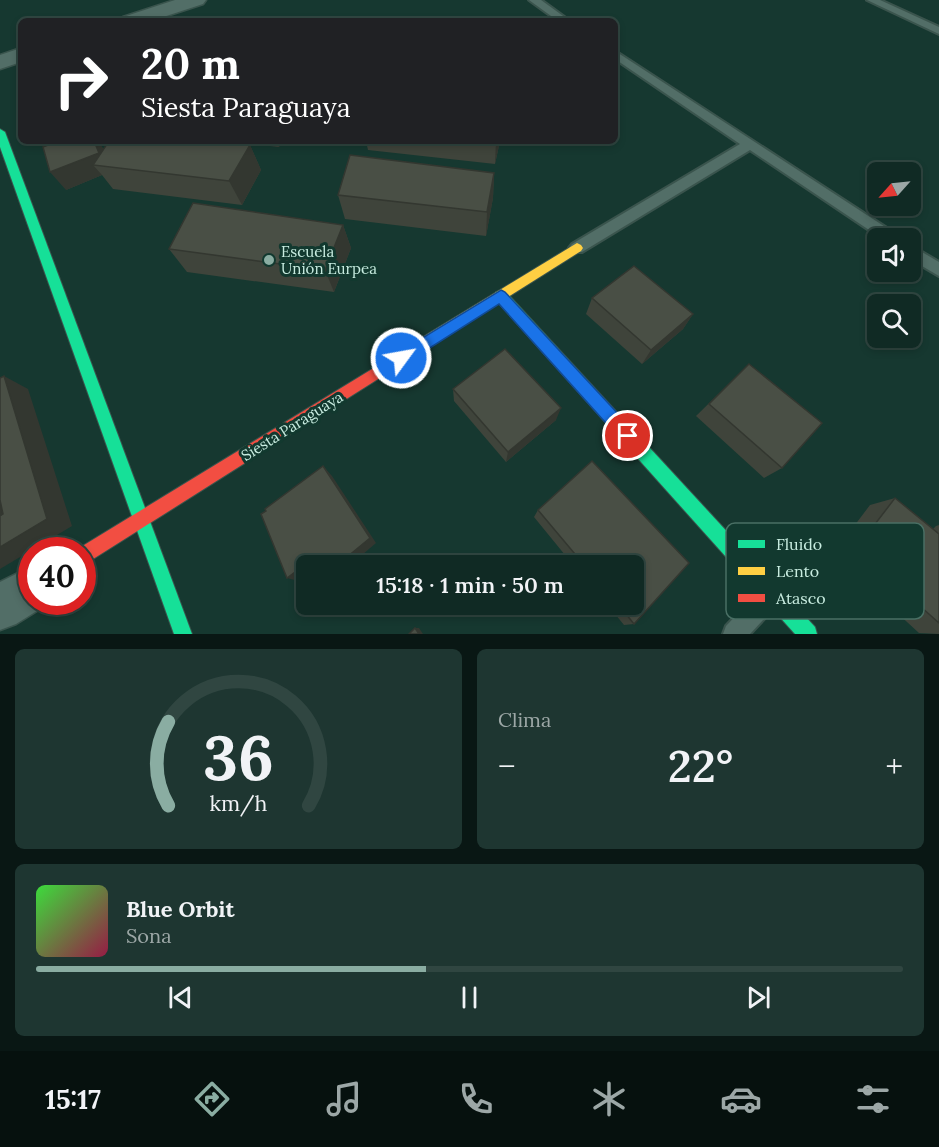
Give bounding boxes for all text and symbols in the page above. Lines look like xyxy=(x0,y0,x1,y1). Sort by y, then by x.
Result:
text: 20 m xyxy=(141,37,240,91)
icon: right xyxy=(42,42,120,120)
text: Siesta Paraguaya xyxy=(141,90,351,124)
north arrow xyxy=(867,162,921,216)
map controls xyxy=(867,162,921,348)
button: sound xyxy=(867,228,921,282)
place label: Escuela Unión Eurpea xyxy=(281,242,377,278)
marker: Escuela Unión Eurpea xyxy=(262,253,276,267)
button: search xyxy=(867,294,921,348)
position arrow xyxy=(369,326,433,390)
street label: Siesta Paraguaya xyxy=(238,387,347,465)
pin xyxy=(602,410,653,461)
icon: arrive xyxy=(611,419,644,452)
legend xyxy=(726,523,924,619)
text: Fluido xyxy=(776,534,822,554)
speed limit sign: 40 xyxy=(18,537,96,615)
text: Lento xyxy=(776,561,819,581)
text: 15:18 · 1 min · 50 m xyxy=(376,571,564,599)
text: Atasco xyxy=(775,588,826,608)
text: Clima xyxy=(498,707,551,732)
text: 36 xyxy=(203,717,274,797)
text: 22° xyxy=(668,737,733,794)
text: − xyxy=(498,745,516,787)
text: + xyxy=(886,745,903,787)
text: km/h xyxy=(210,789,268,817)
text: Blue Orbit xyxy=(126,895,234,923)
text: Sona xyxy=(126,923,172,948)
icon: previous xyxy=(164,981,197,1014)
icon: pause xyxy=(453,981,486,1014)
icon: next xyxy=(742,981,775,1014)
icon: directions xyxy=(191,1078,233,1120)
icon: music xyxy=(323,1078,365,1120)
icon: phone xyxy=(455,1078,497,1120)
icon: climate xyxy=(588,1078,630,1120)
icon: car xyxy=(720,1078,762,1120)
icon: filters xyxy=(852,1078,894,1120)
text: 15:17 xyxy=(45,1082,101,1116)

